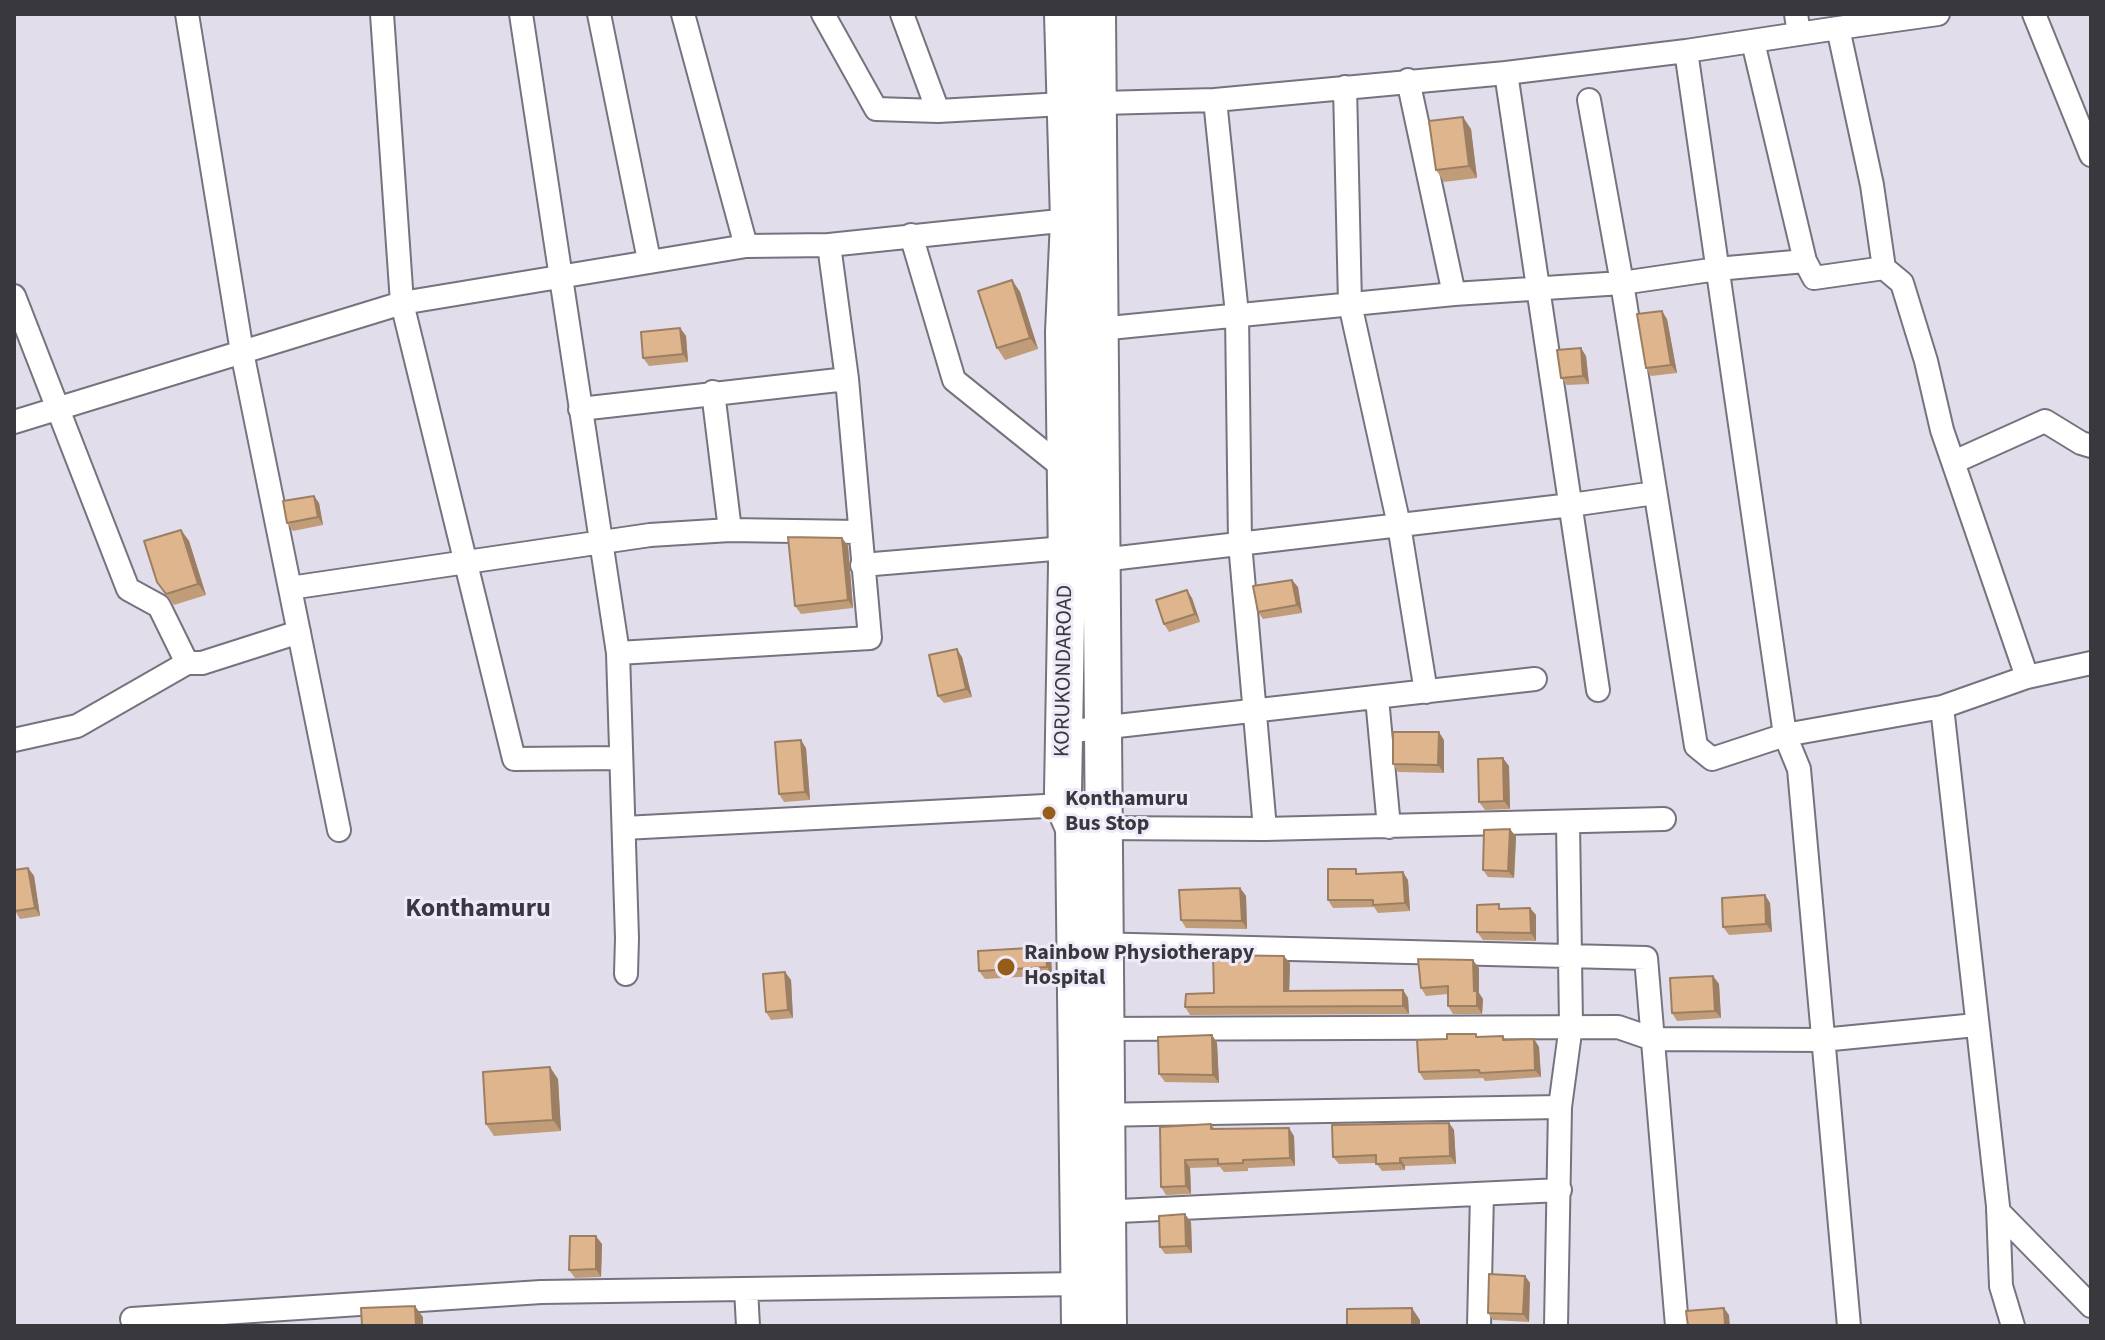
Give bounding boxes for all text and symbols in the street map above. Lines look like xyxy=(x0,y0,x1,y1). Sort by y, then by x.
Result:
street label: KORUKONDAROAD xyxy=(1050,585,1080,757)
place label: Konthamuru Bus Stop xyxy=(1065,787,1188,838)
marker: Konthamuru Bus Stop xyxy=(1040,804,1058,822)
district label: Konthamuru xyxy=(405,894,551,926)
place label: Rainbow Physiotherapy Hospital xyxy=(1024,941,1254,992)
marker: Rainbow Physiotherapy Hospital xyxy=(995,956,1017,978)

